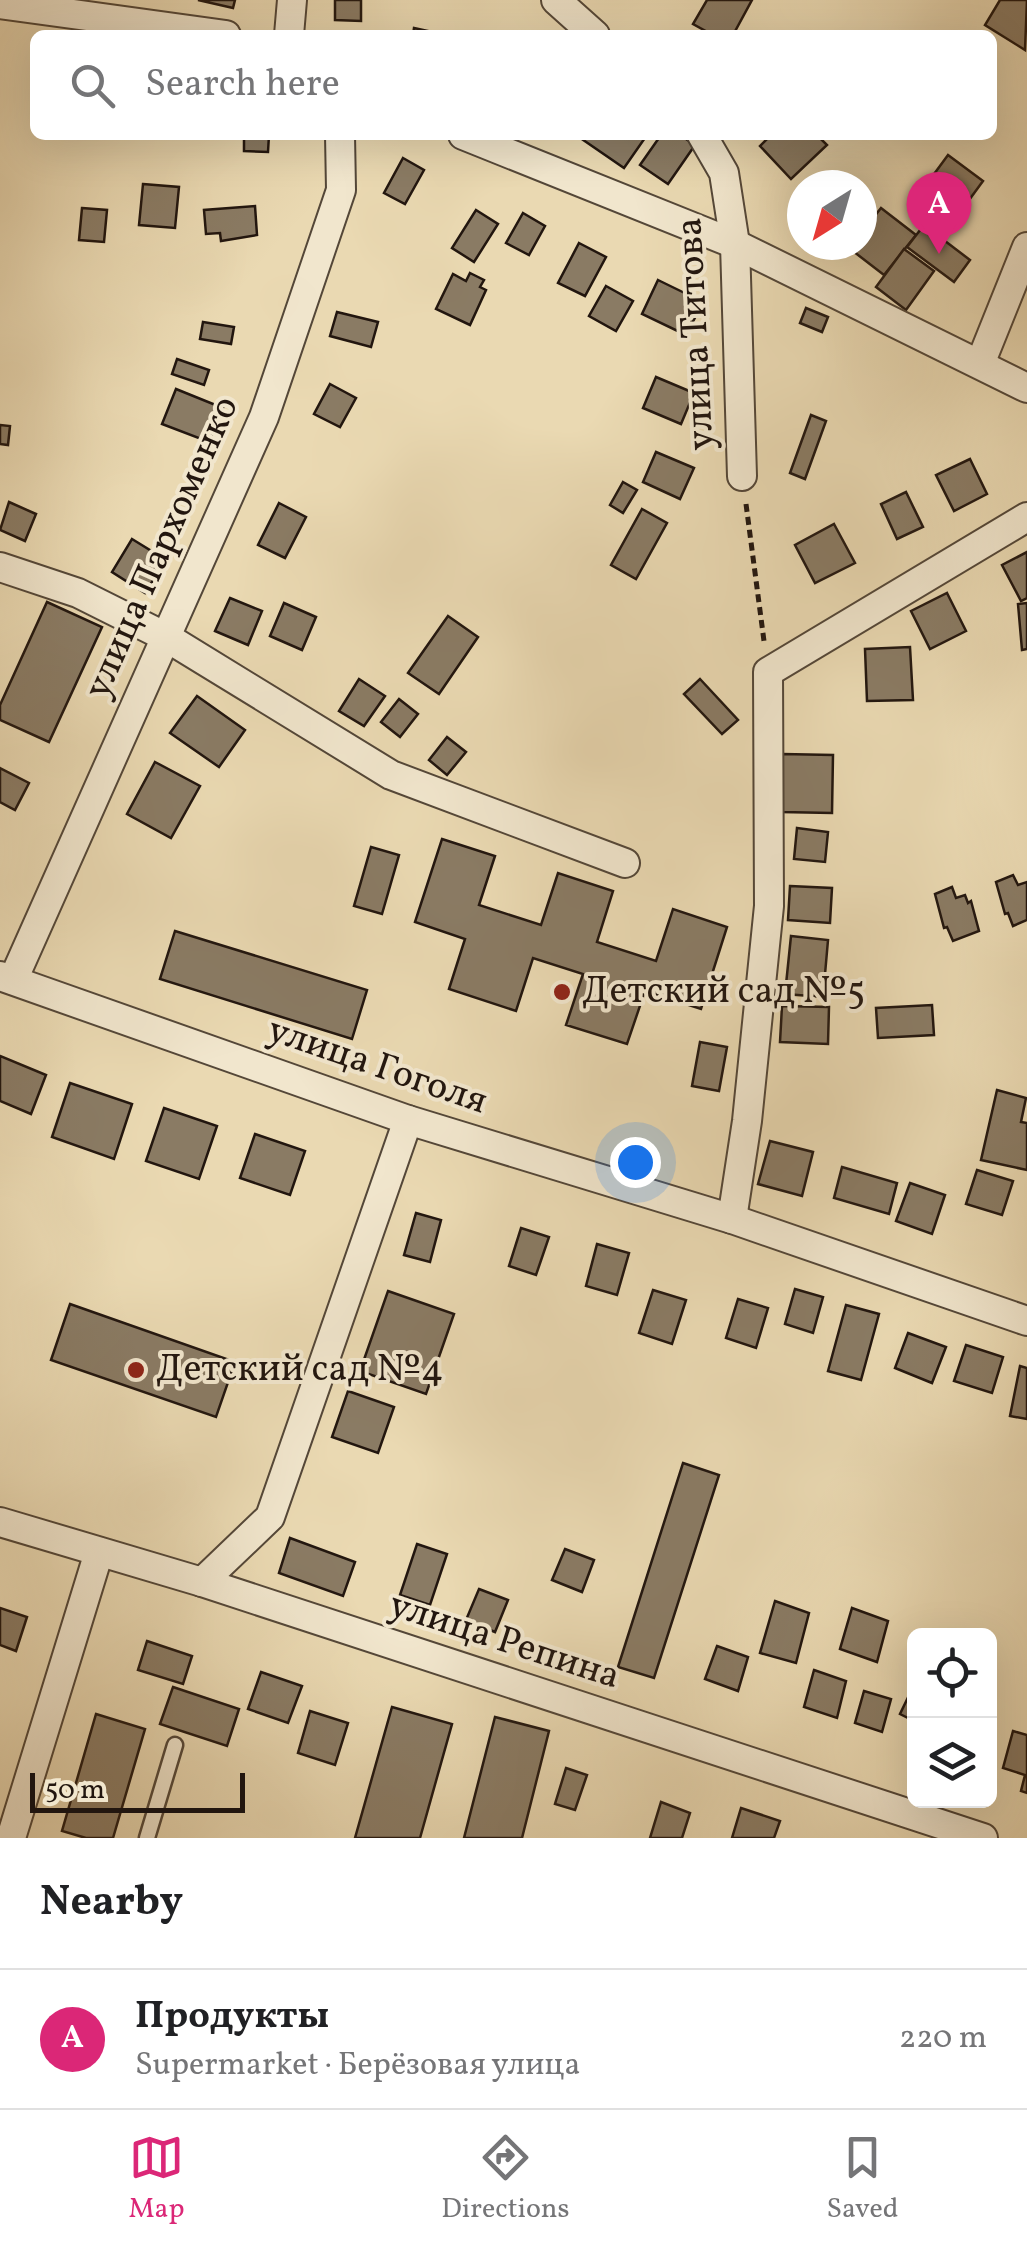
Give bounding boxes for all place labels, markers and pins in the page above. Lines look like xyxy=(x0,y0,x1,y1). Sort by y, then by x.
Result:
pin: A xyxy=(906,172,972,254)
place label: Детский сад №5 xyxy=(582,966,865,1019)
marker: Детский сад №5 xyxy=(551,981,573,1003)
place label: Детский сад №4 xyxy=(156,1344,444,1397)
marker: Детский сад №4 xyxy=(125,1359,147,1381)

